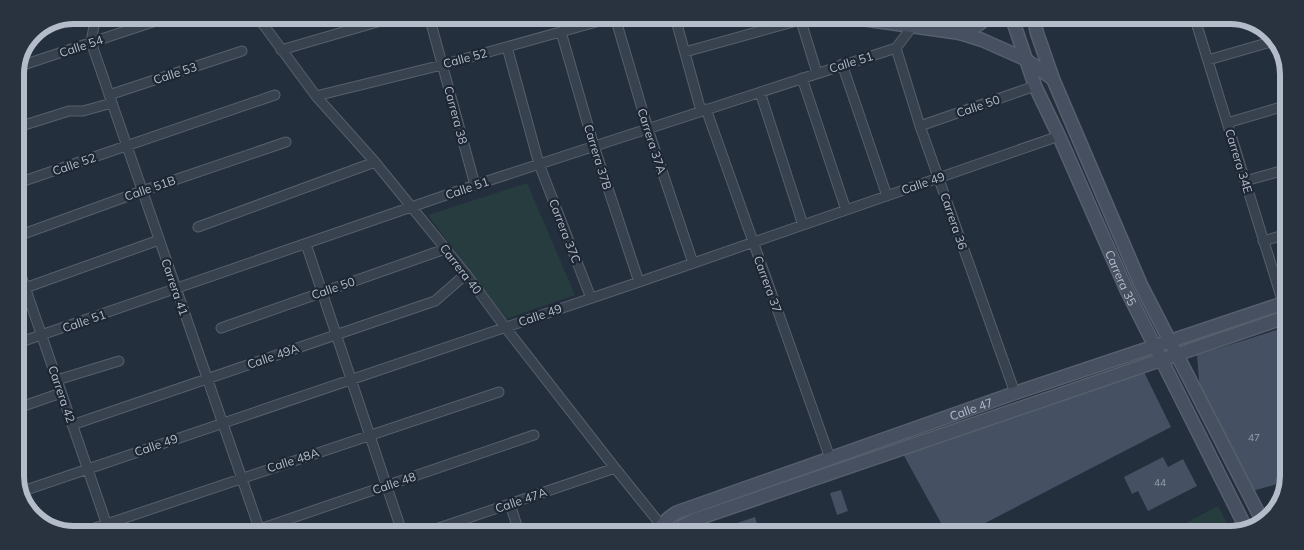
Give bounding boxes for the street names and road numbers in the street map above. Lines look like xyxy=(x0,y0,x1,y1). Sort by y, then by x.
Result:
street label: Calle 54 xyxy=(57,32,105,60)
street label: Calle 52 xyxy=(441,45,489,71)
street label: Calle 51 xyxy=(827,48,875,76)
street label: Calle 53 xyxy=(151,59,199,87)
street label: Carrera 38 xyxy=(441,84,471,146)
street label: Calle 50 xyxy=(954,92,1002,120)
street label: Carrera 37A xyxy=(634,106,670,176)
street label: Carrera 37B xyxy=(581,122,615,192)
street label: Carrera 34E xyxy=(1222,127,1256,195)
street label: Calle 52 xyxy=(50,150,98,178)
street label: Calle 49 xyxy=(899,169,947,197)
street label: Calle 51B xyxy=(122,172,178,204)
street label: Calle 51 xyxy=(443,174,491,202)
street label: Carrera 36 xyxy=(937,190,971,252)
street label: Carrera 37C xyxy=(546,197,584,265)
street label: Carrera 40 xyxy=(437,241,485,297)
street label: Carrera 35 xyxy=(1102,247,1141,308)
street label: Carrera 37 xyxy=(751,254,785,314)
street label: Carrera 41 xyxy=(158,256,192,318)
street label: Calle 50 xyxy=(309,274,357,302)
street label: Calle 49 xyxy=(516,301,564,329)
street label: Calle 51 xyxy=(60,307,108,335)
street label: Calle 49A xyxy=(245,340,301,372)
street label: Carrera 42 xyxy=(45,363,79,425)
street label: Calle 47 xyxy=(947,394,995,423)
street label: Calle 49 xyxy=(132,431,180,459)
street label: Calle 48A xyxy=(265,444,321,475)
street label: Calle 48 xyxy=(370,469,418,497)
street label: Calle 47A xyxy=(493,484,549,516)

